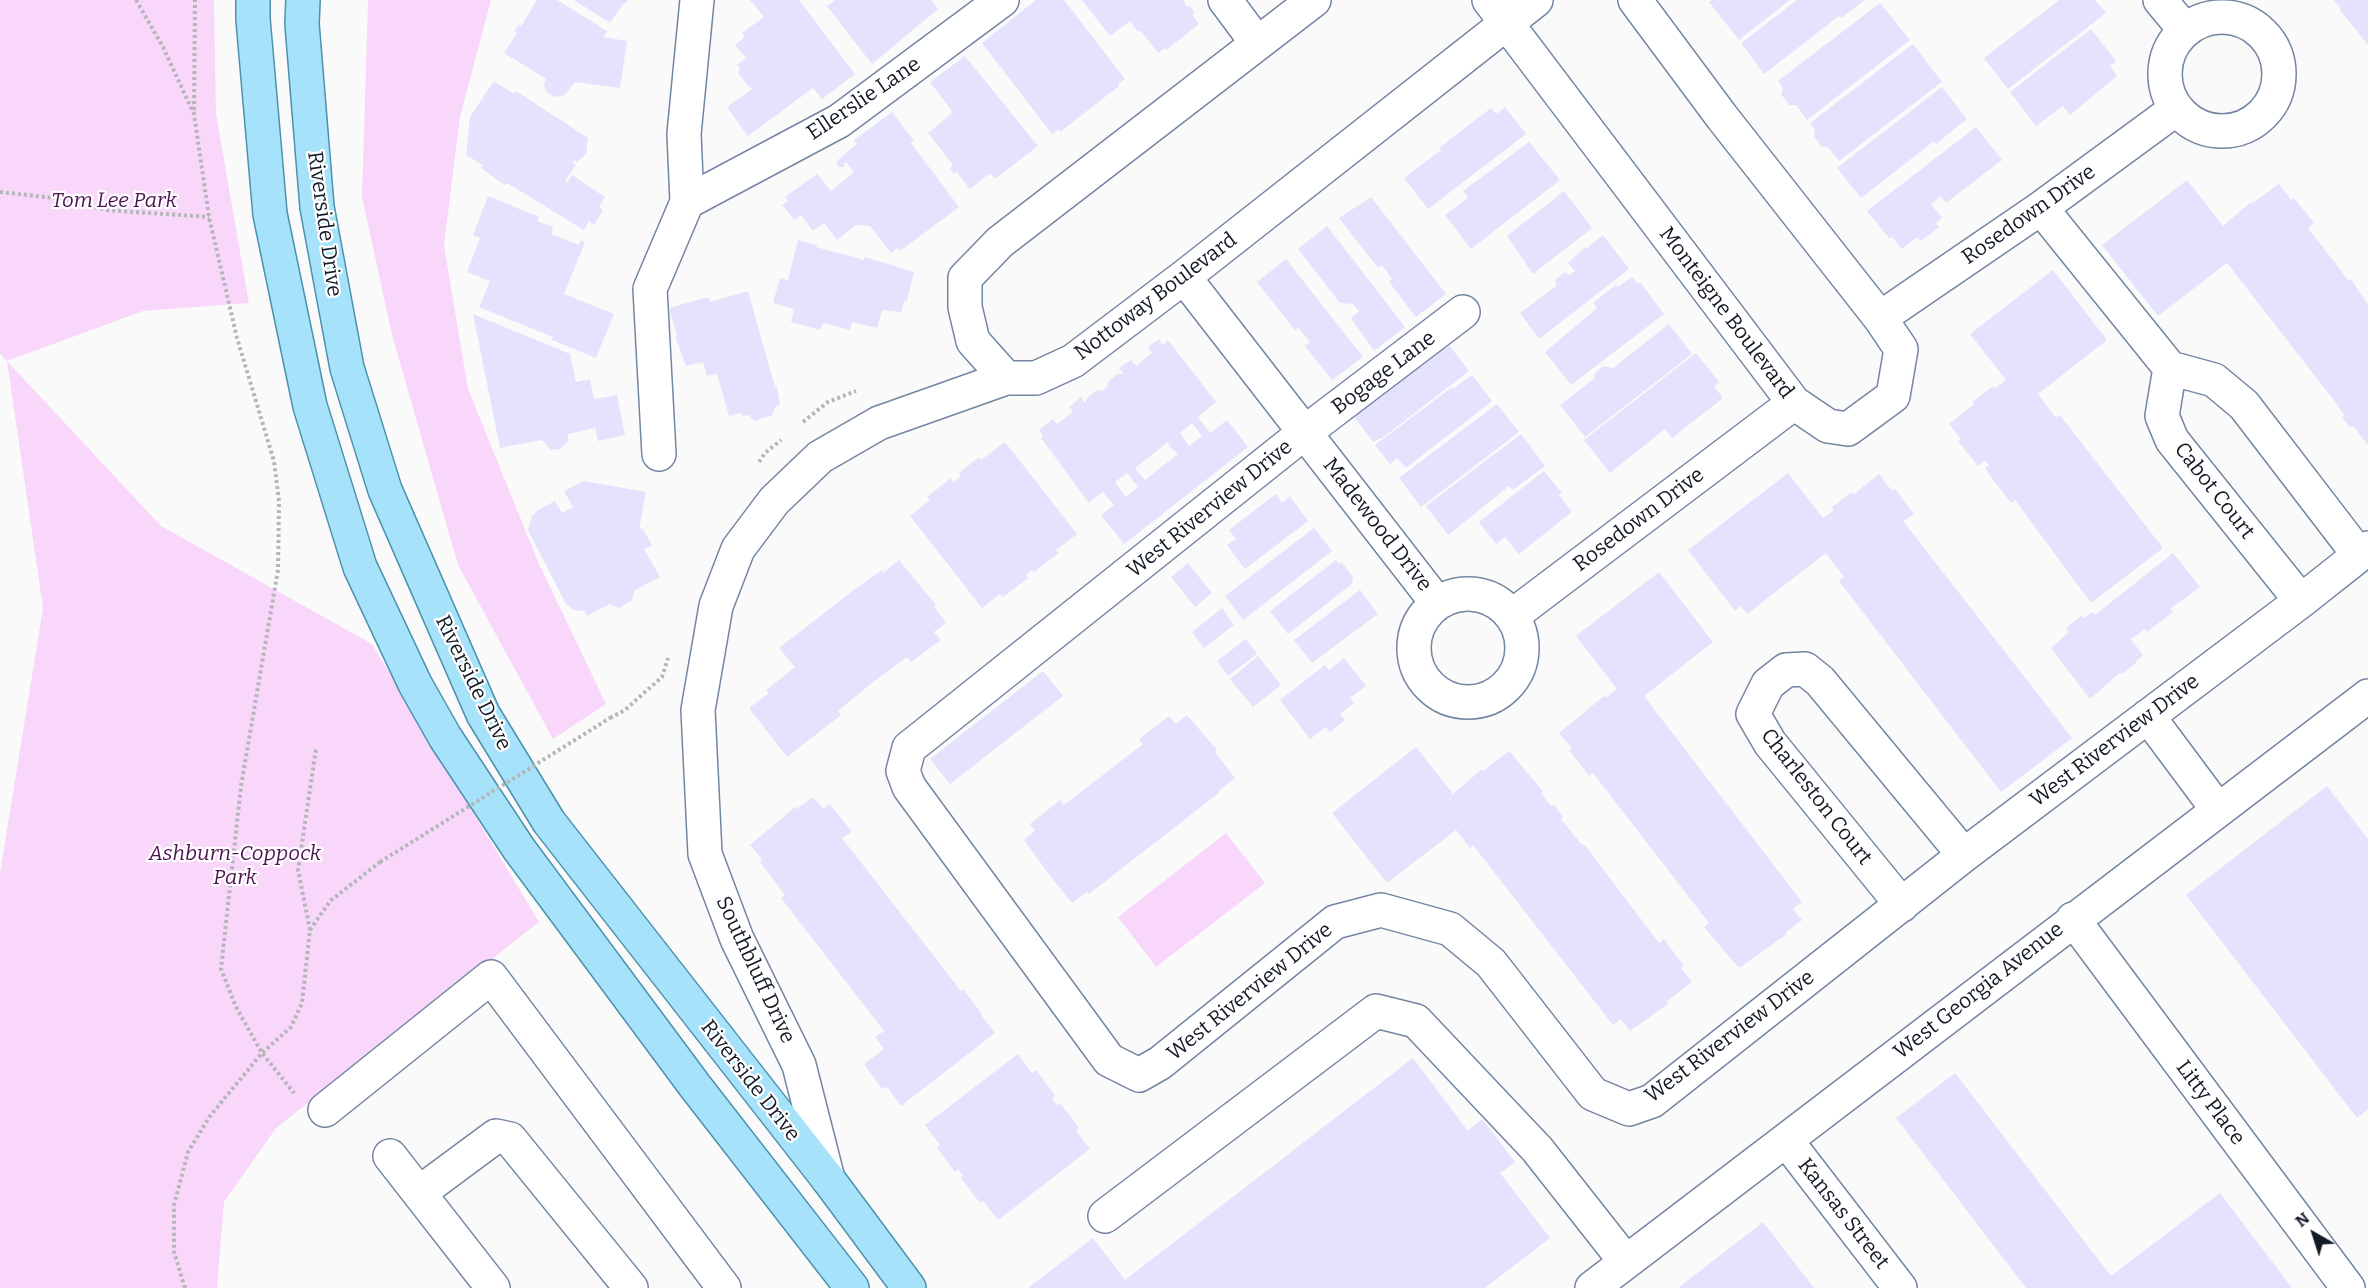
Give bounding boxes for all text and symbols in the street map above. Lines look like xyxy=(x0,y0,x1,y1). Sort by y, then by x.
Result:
street label: Ellerslie Lane xyxy=(803,52,925,146)
street label: Riverside Drive xyxy=(301,150,347,298)
street label: Rosedown Drive xyxy=(1957,160,2101,270)
park label: Tom Lee Park xyxy=(51,188,177,214)
street label: Monteigne Boulevard xyxy=(1653,222,1799,404)
street label: Nottoway Boulevard xyxy=(1070,228,1242,366)
street label: Bogage Lane xyxy=(1327,326,1441,420)
street label: West Riverview Drive xyxy=(1122,435,1298,583)
street label: Cabot Court xyxy=(2168,438,2260,544)
street label: Madewood Drive xyxy=(1317,453,1437,597)
street label: Rosedown Drive xyxy=(1569,463,1709,577)
street label: Riverside Drive xyxy=(430,612,516,754)
street label: West Riverview Drive xyxy=(2025,669,2205,813)
street label: Charleston Court xyxy=(1755,724,1877,870)
park label: Ashburn-Coppock Park xyxy=(149,841,321,891)
street label: Southbluff Drive xyxy=(710,892,800,1048)
street label: West Georgia Avenue xyxy=(1889,917,2069,1065)
street label: West Riverview Drive xyxy=(1162,918,1338,1066)
street label: West Riverview Drive xyxy=(1640,965,1820,1109)
street label: Riverside Drive xyxy=(695,1015,805,1147)
street label: Litty Place xyxy=(2170,1056,2250,1150)
street label: Kansas Street xyxy=(1792,1154,1894,1274)
north arrow xyxy=(2284,1204,2344,1264)
text: N xyxy=(2292,1208,2313,1231)

